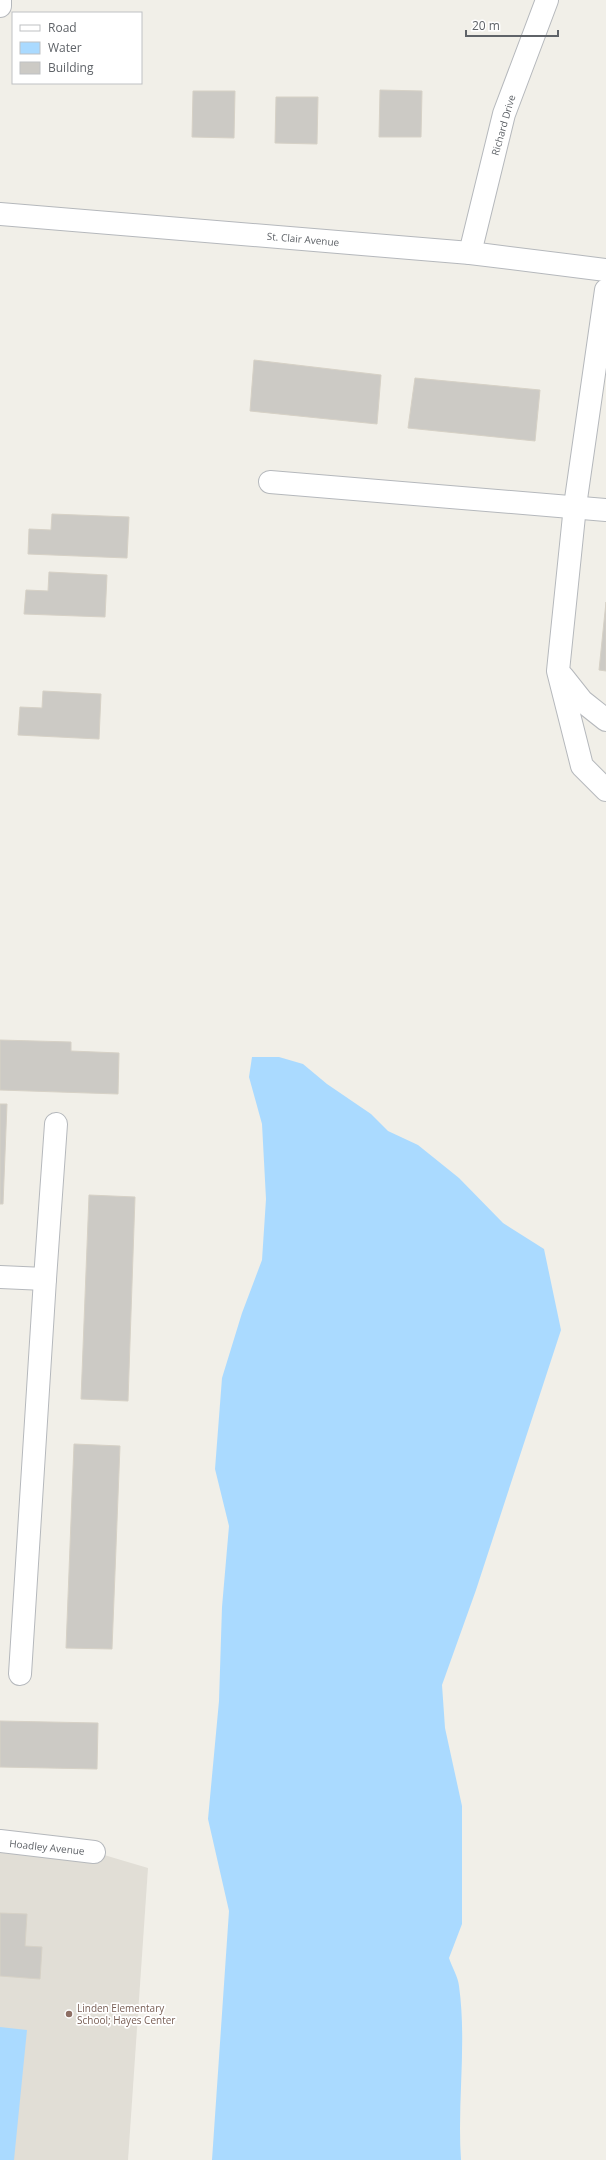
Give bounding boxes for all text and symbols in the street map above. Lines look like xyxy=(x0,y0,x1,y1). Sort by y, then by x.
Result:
legend xyxy=(12,12,142,84)
scale bar xyxy=(466,12,558,38)
text: 20 m xyxy=(472,17,500,34)
text: Road xyxy=(48,19,77,36)
text: Water xyxy=(48,39,82,56)
text: Building xyxy=(48,59,94,76)
street label: Richard Drive xyxy=(488,93,518,157)
street label: St. Clair Avenue xyxy=(266,229,340,249)
street label: Hoadley Avenue xyxy=(9,1836,86,1858)
place label: Linden Elementary School; Hayes Center xyxy=(77,2001,175,2027)
marker: Linden Elementary School; Hayes Center xyxy=(64,2009,74,2019)

